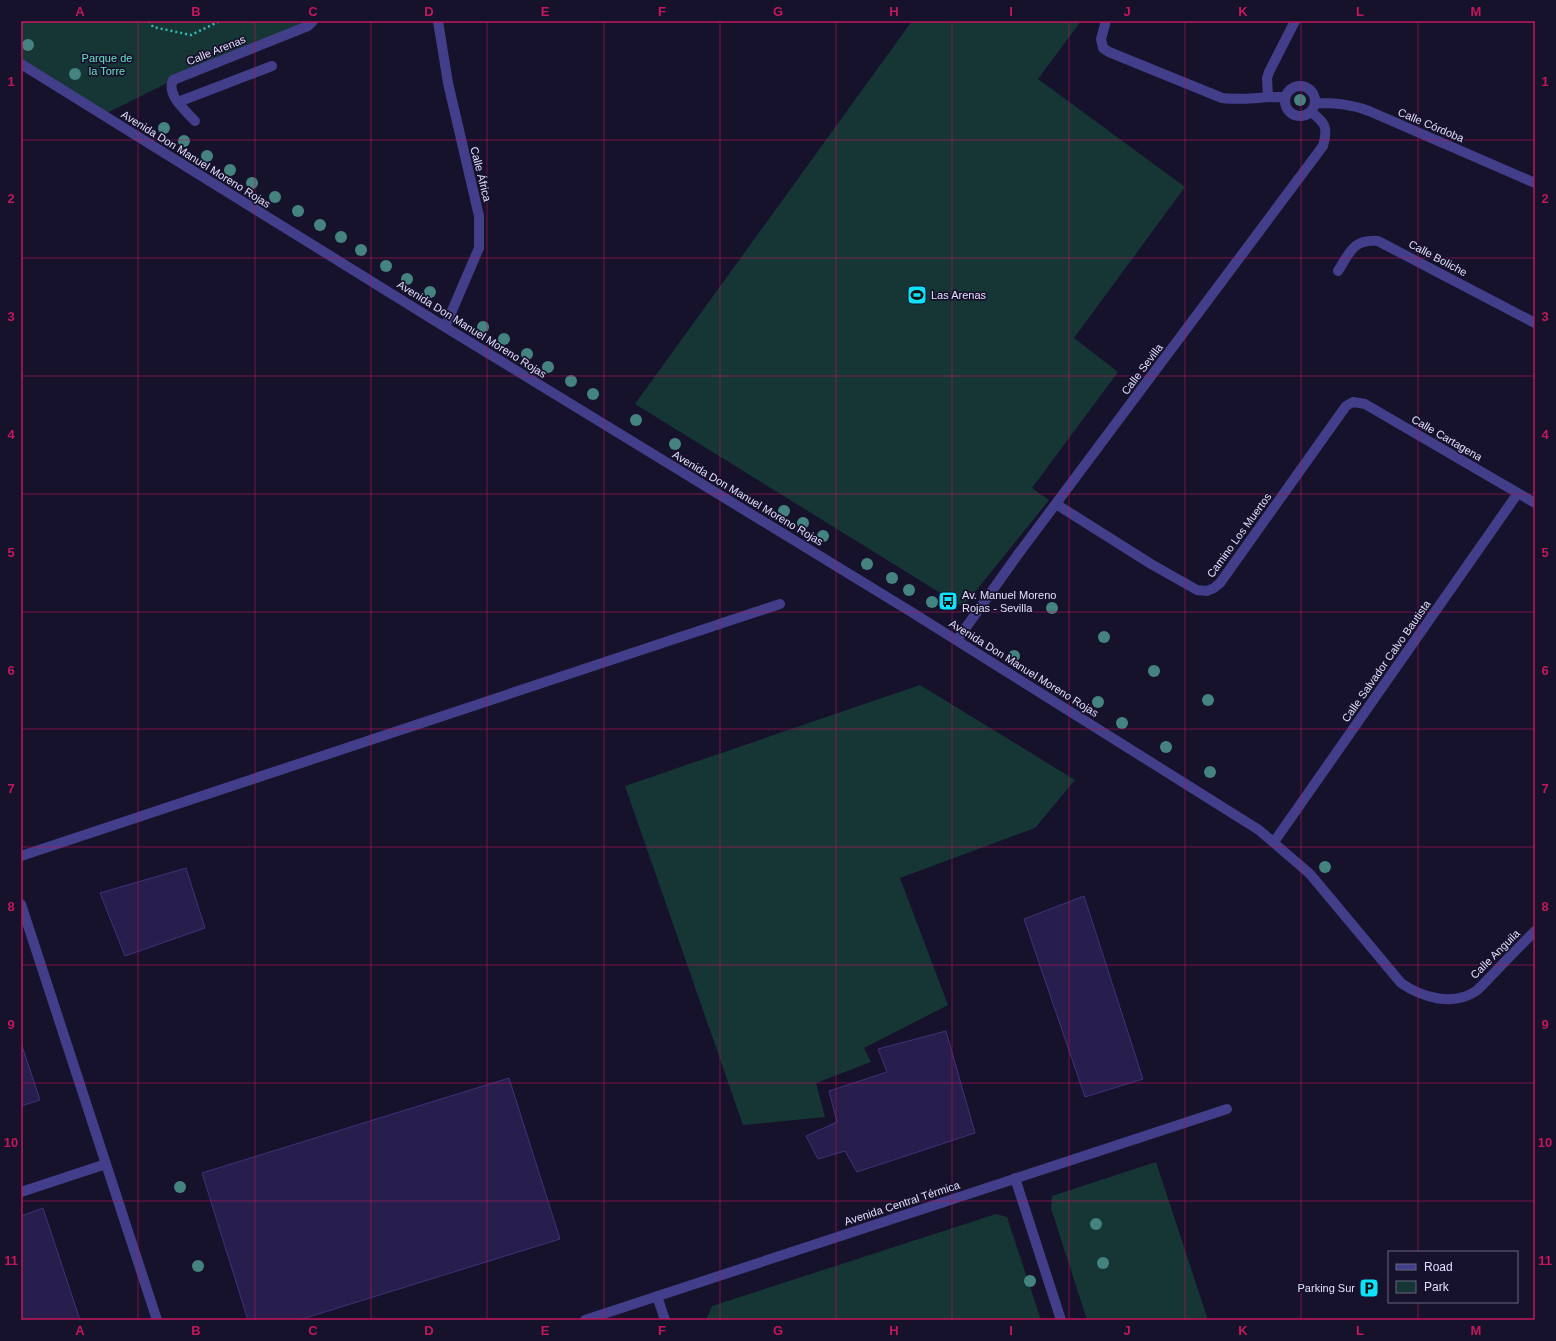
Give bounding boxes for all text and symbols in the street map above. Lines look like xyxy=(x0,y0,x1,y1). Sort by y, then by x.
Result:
text: A xyxy=(75,4,85,19)
text: B xyxy=(191,4,201,19)
text: C xyxy=(308,4,318,19)
text: D xyxy=(424,4,434,19)
text: E xyxy=(541,4,550,19)
text: F xyxy=(658,4,666,19)
text: G xyxy=(773,4,783,19)
text: H xyxy=(889,4,899,19)
text: I xyxy=(1009,4,1013,19)
text: J xyxy=(1123,4,1131,19)
text: K xyxy=(1238,4,1248,19)
text: L xyxy=(1356,4,1364,19)
text: M xyxy=(1471,4,1481,19)
street label: Calle Arenas xyxy=(185,33,248,67)
park label: Parque de la Torre xyxy=(82,52,132,77)
text: 1 xyxy=(7,74,15,89)
text: 1 xyxy=(1541,74,1549,89)
street label: Calle Córdoba xyxy=(1396,106,1467,145)
street label: Avenida Don Manuel Moreno Rojas xyxy=(119,108,273,210)
street label: Calle África xyxy=(468,145,494,204)
text: 2 xyxy=(7,191,15,206)
text: 2 xyxy=(1541,191,1549,206)
street label: Calle Boliche xyxy=(1407,238,1469,278)
street label: Avenida Don Manuel Moreno Rojas xyxy=(395,278,549,380)
sports icon: Las Arenas xyxy=(906,284,928,306)
place label: Las Arenas xyxy=(931,289,987,301)
text: 3 xyxy=(7,309,15,324)
text: 3 xyxy=(1541,309,1549,324)
street label: Calle Sevilla xyxy=(1119,341,1166,397)
street label: Calle Cartagena xyxy=(1410,413,1485,464)
text: 4 xyxy=(7,427,15,442)
text: 4 xyxy=(1541,427,1549,442)
street label: Avenida Don Manuel Moreno Rojas xyxy=(671,448,826,548)
street label: Camino Los Muertos xyxy=(1204,490,1274,580)
text: 5 xyxy=(7,545,15,560)
text: 5 xyxy=(1541,545,1549,560)
place label: Av. Manuel Moreno Rojas - Sevilla xyxy=(962,589,1056,614)
bus stop icon: Av. Manuel Moreno Rojas - Sevilla xyxy=(937,590,959,612)
street label: Calle Salvador Calvo Bautista xyxy=(1339,597,1433,724)
street label: Avenida Don Manuel Moreno Rojas xyxy=(947,617,1101,719)
text: 6 xyxy=(7,663,15,678)
text: 6 xyxy=(1541,663,1549,678)
text: 7 xyxy=(7,781,15,796)
text: 7 xyxy=(1541,781,1549,796)
text: 8 xyxy=(7,899,15,914)
text: 8 xyxy=(1541,899,1549,914)
street label: Calle Anguila xyxy=(1468,926,1523,981)
text: 9 xyxy=(7,1017,15,1032)
text: 9 xyxy=(1541,1017,1549,1032)
text: 10 xyxy=(4,1135,18,1150)
text: 10 xyxy=(1538,1135,1552,1150)
street label: Avenida Central Térmica xyxy=(843,1178,962,1227)
legend xyxy=(1388,1251,1518,1303)
text: 11 xyxy=(4,1253,18,1268)
text: 11 xyxy=(1538,1253,1552,1268)
text: Road xyxy=(1424,1260,1453,1274)
parking icon: Parking Sur xyxy=(1358,1277,1380,1299)
text: Park xyxy=(1424,1280,1450,1294)
place label: Parking Sur xyxy=(1298,1282,1355,1294)
text: A xyxy=(75,1323,85,1338)
text: B xyxy=(191,1323,201,1338)
text: C xyxy=(308,1323,318,1338)
text: D xyxy=(424,1323,434,1338)
text: E xyxy=(541,1323,550,1338)
text: F xyxy=(658,1323,666,1338)
text: G xyxy=(773,1323,783,1338)
text: H xyxy=(889,1323,899,1338)
text: I xyxy=(1009,1323,1013,1338)
text: J xyxy=(1123,1323,1131,1338)
text: K xyxy=(1238,1323,1248,1338)
text: L xyxy=(1356,1323,1364,1338)
text: M xyxy=(1471,1323,1481,1338)

